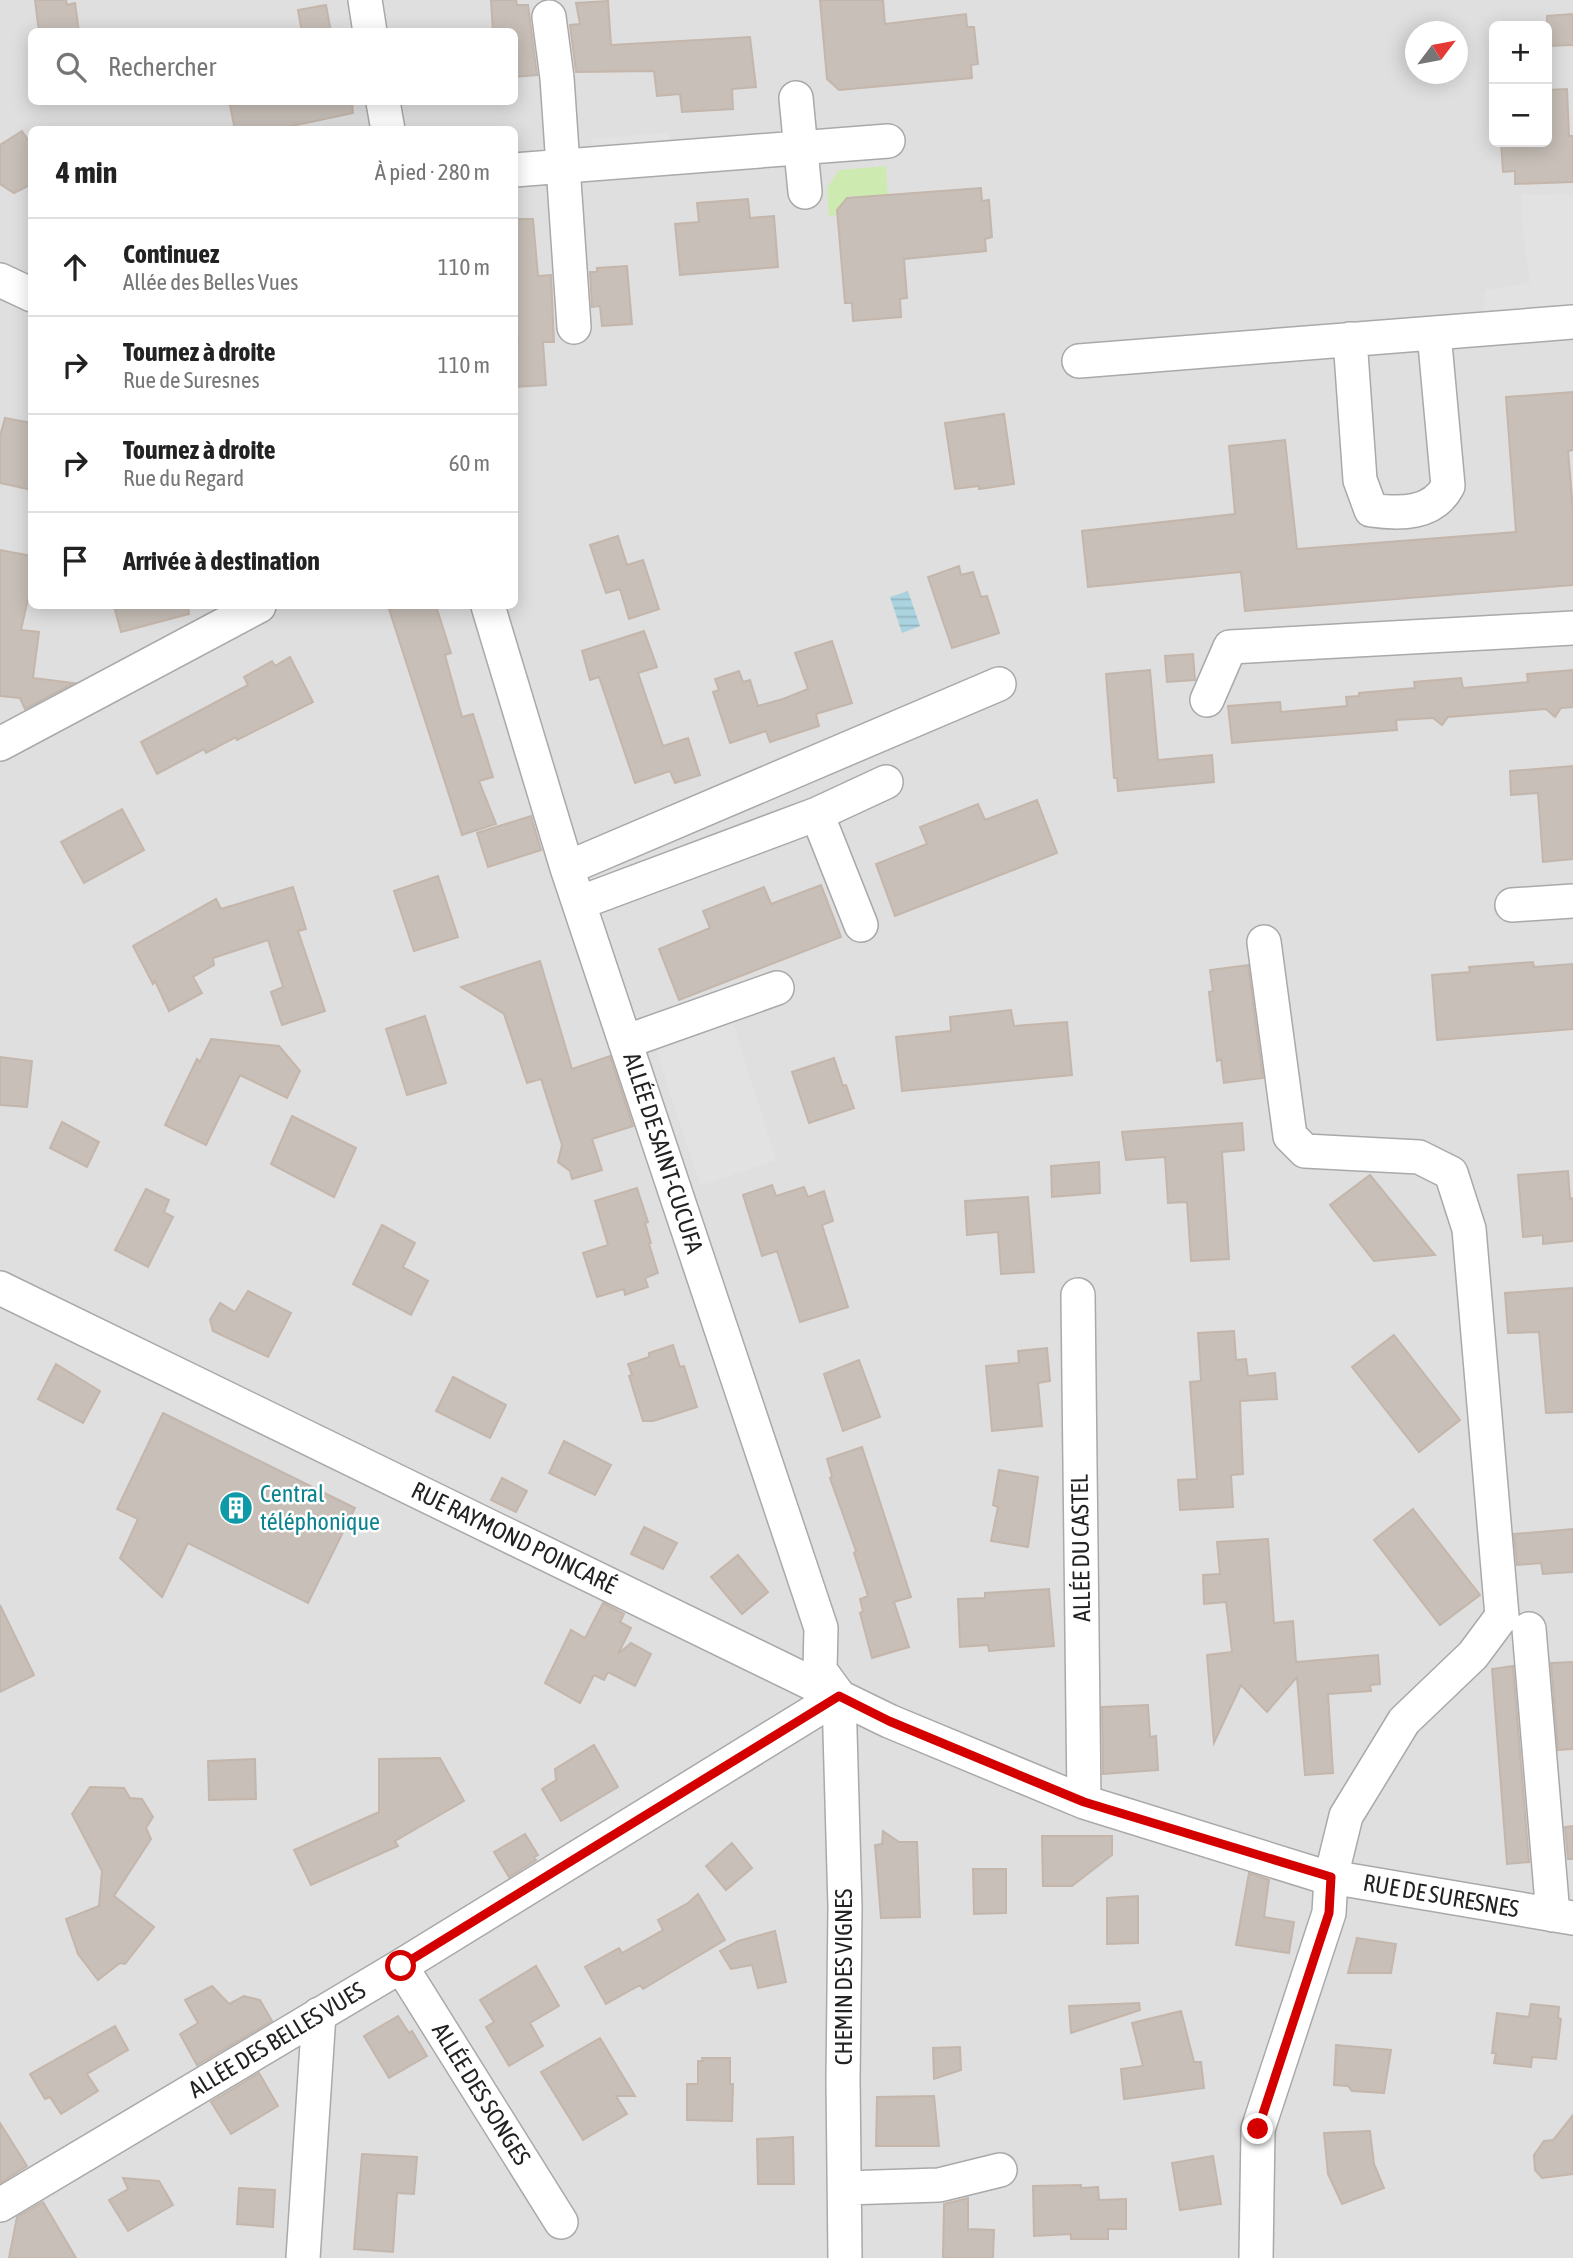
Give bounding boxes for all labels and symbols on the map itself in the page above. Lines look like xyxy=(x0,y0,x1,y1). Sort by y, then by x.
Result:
north arrow xyxy=(1405,21,1468,84)
street label: ALLÉE DE SAINT-CUCUFA xyxy=(618,1049,709,1257)
street label: ALLÉE DU CASTEL xyxy=(1066,1473,1095,1622)
street label: RUE RAYMOND POINCARÉ xyxy=(407,1476,621,1599)
place label: Central téléphonique xyxy=(260,1480,380,1535)
building icon: Central téléphonique xyxy=(217,1489,255,1527)
street label: RUE DE SURESNES xyxy=(1361,1869,1521,1922)
street label: CHEMIN DES VIGNES xyxy=(830,1889,857,2065)
route start xyxy=(385,1950,416,1981)
street label: ALLÉE DES BELLES VUES xyxy=(184,1976,370,2103)
street label: ALLÉE DES SONGES xyxy=(427,2018,536,2170)
route end xyxy=(1242,2113,1273,2144)

